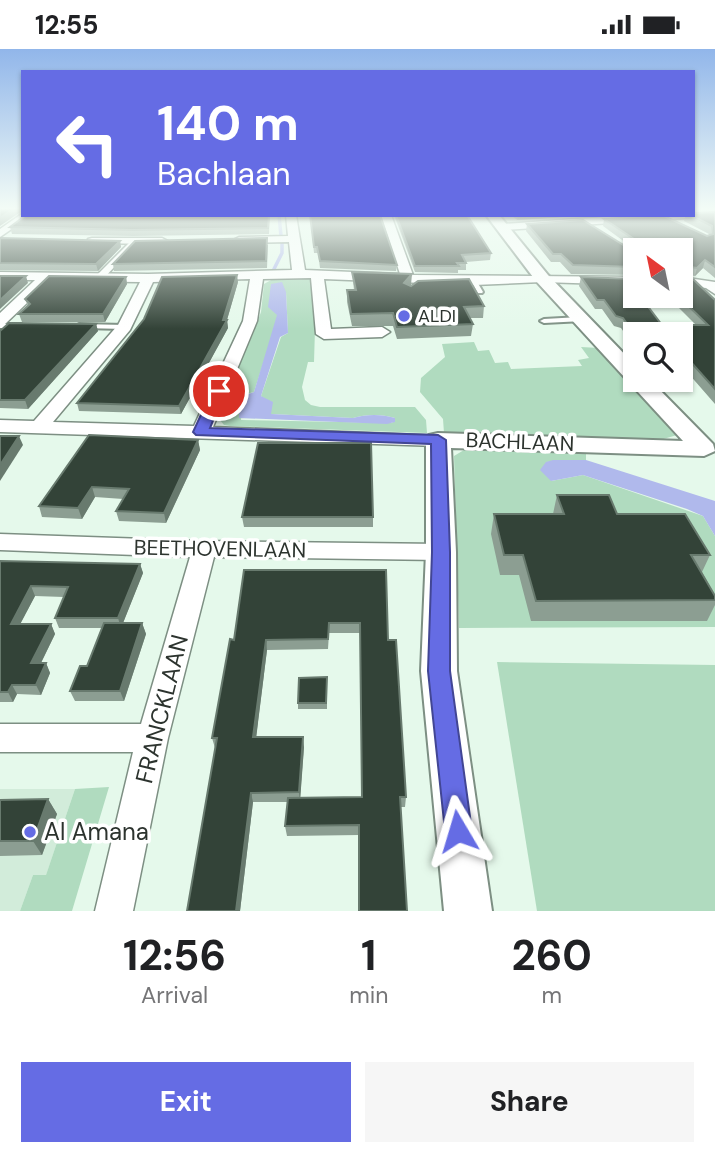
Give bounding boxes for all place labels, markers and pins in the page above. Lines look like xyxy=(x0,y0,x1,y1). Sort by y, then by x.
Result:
place label: ALDI xyxy=(418,304,456,328)
marker: ALDI xyxy=(396,308,412,324)
pin xyxy=(189,361,249,421)
place label: Al Amana xyxy=(44,816,149,847)
marker: Al Amana xyxy=(22,824,38,840)

